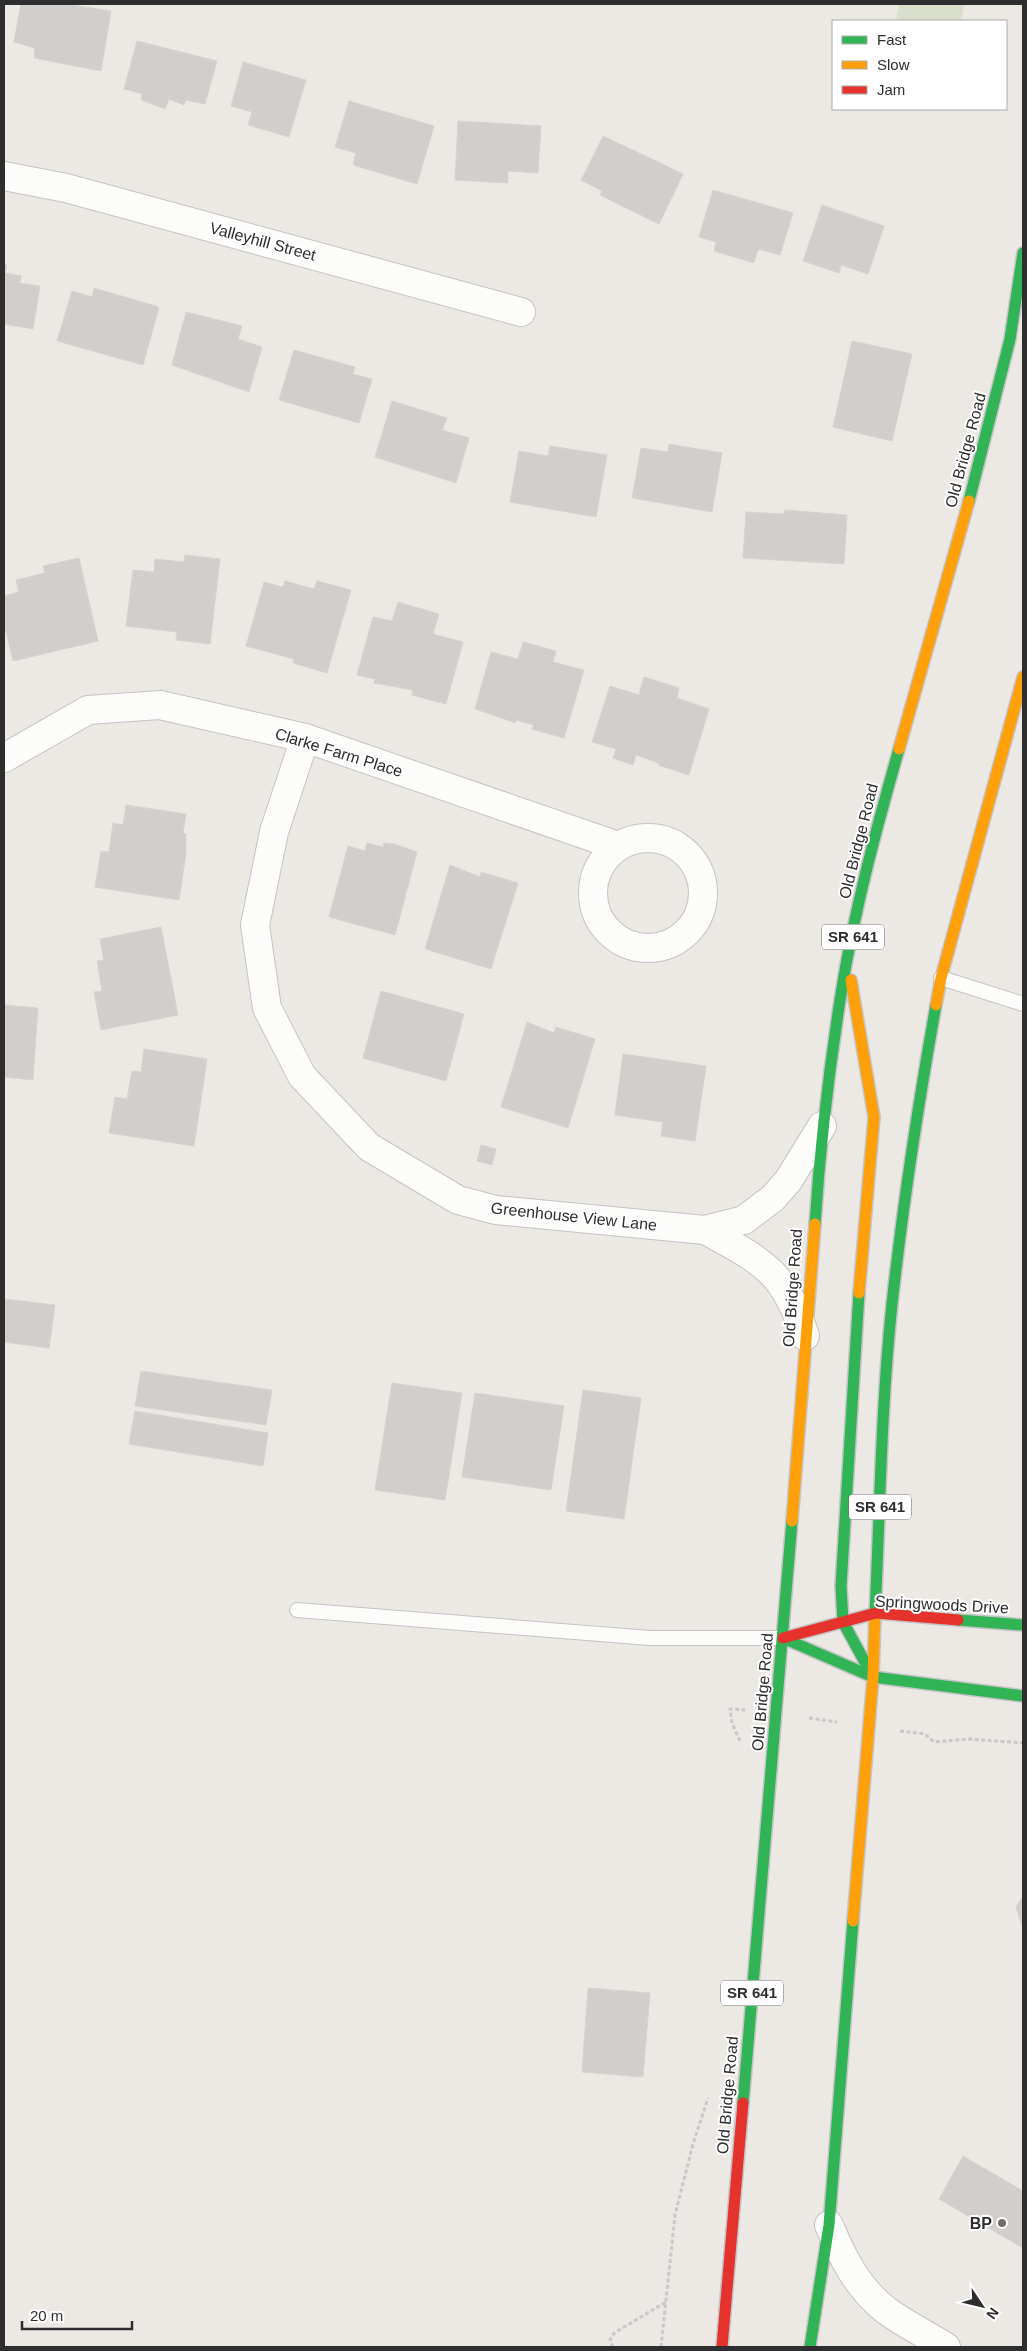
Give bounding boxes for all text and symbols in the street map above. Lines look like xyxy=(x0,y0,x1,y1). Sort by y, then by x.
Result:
legend xyxy=(832,20,1007,110)
text: Fast xyxy=(877,31,907,48)
text: Slow xyxy=(877,56,910,73)
text: Jam xyxy=(877,81,905,98)
street label: Valleyhill Street xyxy=(208,219,318,264)
street label: Old Bridge Road xyxy=(942,391,989,509)
street label: Clarke Farm Place xyxy=(273,725,405,780)
street label: Old Bridge Road xyxy=(836,782,881,901)
road number: SR 641 xyxy=(822,924,884,950)
street label: Greenhouse View Lane xyxy=(490,1199,658,1234)
street label: Old Bridge Road xyxy=(780,1228,805,1348)
road number: SR 641 xyxy=(849,1494,911,1520)
street label: Springwoods Drive xyxy=(874,1592,1010,1617)
street label: Old Bridge Road xyxy=(749,1632,776,1752)
road number: SR 641 xyxy=(721,1980,783,2006)
street label: Old Bridge Road xyxy=(714,2035,741,2155)
place label: BP xyxy=(970,2215,992,2232)
marker: BP xyxy=(996,2217,1008,2229)
north arrow xyxy=(957,2281,1007,2331)
scale bar xyxy=(22,2298,132,2330)
text: N xyxy=(983,2305,1002,2322)
text: 20 m xyxy=(30,2307,63,2324)

